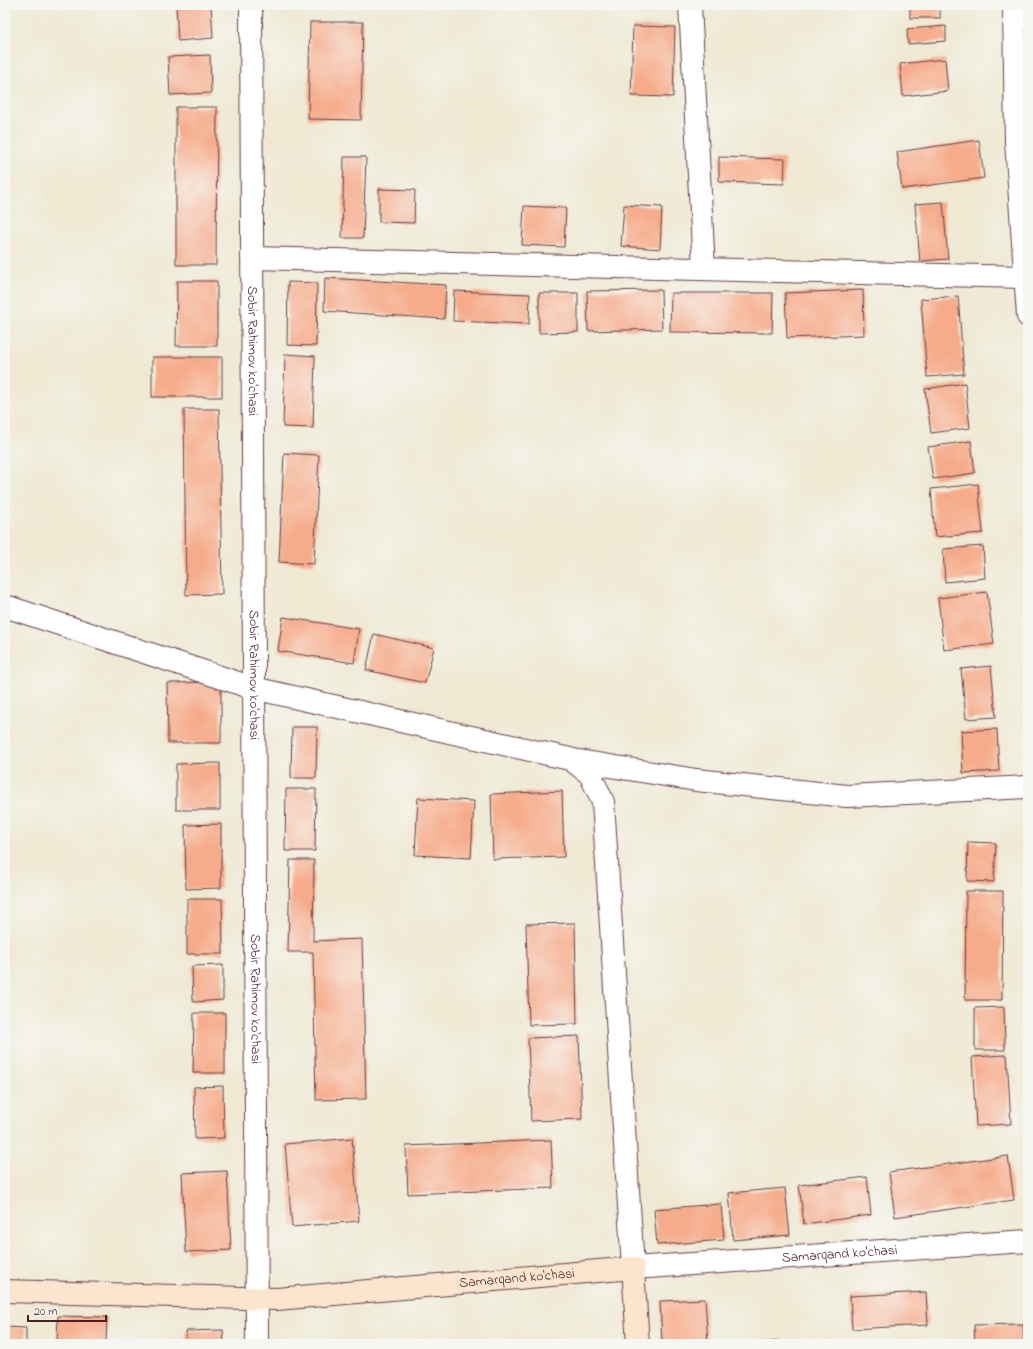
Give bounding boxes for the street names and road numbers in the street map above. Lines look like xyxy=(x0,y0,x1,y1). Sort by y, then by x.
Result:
street label: Sobir Rahimov ko'chasi xyxy=(242,286,263,416)
street label: Sobir Rahimov ko'chasi xyxy=(243,610,265,740)
street label: Sobir Rahimov ko'chasi xyxy=(245,934,266,1064)
street label: Samarqand ko'chasi xyxy=(781,1239,898,1268)
street label: Samarqand ko'chasi xyxy=(458,1263,576,1294)

